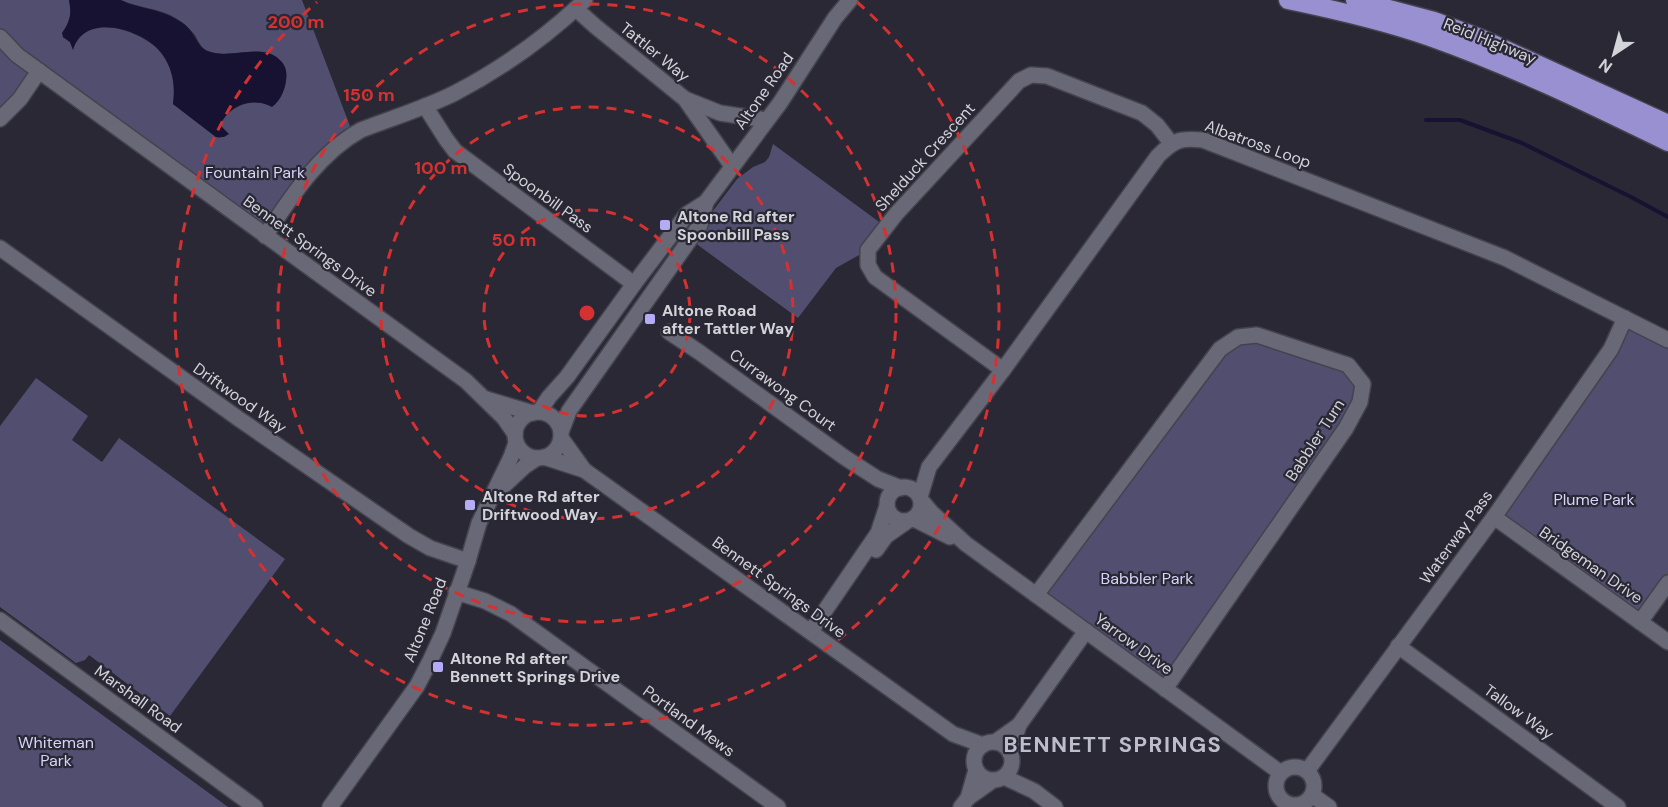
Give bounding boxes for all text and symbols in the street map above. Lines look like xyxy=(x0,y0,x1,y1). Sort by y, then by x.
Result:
text: 200 m xyxy=(268,10,324,34)
street label: Reid Highway xyxy=(1440,13,1540,69)
street label: Tattler Way xyxy=(616,17,694,87)
north arrow xyxy=(1584,24,1644,84)
street label: Altone Road xyxy=(730,48,798,134)
text: N xyxy=(1595,54,1616,78)
text: 150 m xyxy=(343,83,395,107)
street label: Shelduck Crescent xyxy=(870,98,980,216)
street label: Albatross Loop xyxy=(1202,115,1314,173)
text: 100 m xyxy=(414,156,468,180)
street label: Spoonbill Pass xyxy=(499,158,597,238)
park label: Fountain Park xyxy=(205,162,305,183)
street label: Bennett Springs Drive xyxy=(239,190,381,302)
place label: Altone Rd after Spoonbill Pass xyxy=(677,206,795,245)
marker: Altone Rd after Spoonbill Pass xyxy=(658,218,672,232)
text: 50 m xyxy=(491,228,537,252)
place label: Altone Road after Tattler Way xyxy=(662,300,794,339)
centre of rings xyxy=(577,303,597,323)
marker: Altone Road after Tattler Way xyxy=(643,312,657,326)
street label: Currawong Court xyxy=(725,344,841,436)
street label: Driftwood Way xyxy=(189,358,291,438)
street label: Babbler Turn xyxy=(1281,395,1349,485)
place label: Altone Rd after Driftwood Way xyxy=(482,486,600,525)
street label: Waterway Pass xyxy=(1415,486,1497,588)
park label: Plume Park xyxy=(1553,489,1635,510)
marker: Altone Rd after Driftwood Way xyxy=(463,498,477,512)
street label: Bridgeman Drive xyxy=(1535,522,1647,608)
street label: Bennett Springs Drive xyxy=(708,531,850,643)
park label: Babbler Park xyxy=(1101,568,1193,589)
street label: Altone Road xyxy=(398,575,452,665)
street label: Yarrow Drive xyxy=(1091,608,1177,680)
place label: Altone Rd after Bennett Springs Drive xyxy=(450,648,620,687)
street label: Marshall Road xyxy=(90,660,186,738)
marker: Altone Rd after Bennett Springs Drive xyxy=(431,660,445,674)
street label: Tallow Way xyxy=(1480,680,1558,744)
street label: Portland Mews xyxy=(639,681,739,761)
district label: BENNETT SPRINGS xyxy=(1004,730,1222,759)
park label: Whiteman Park xyxy=(18,732,94,771)

